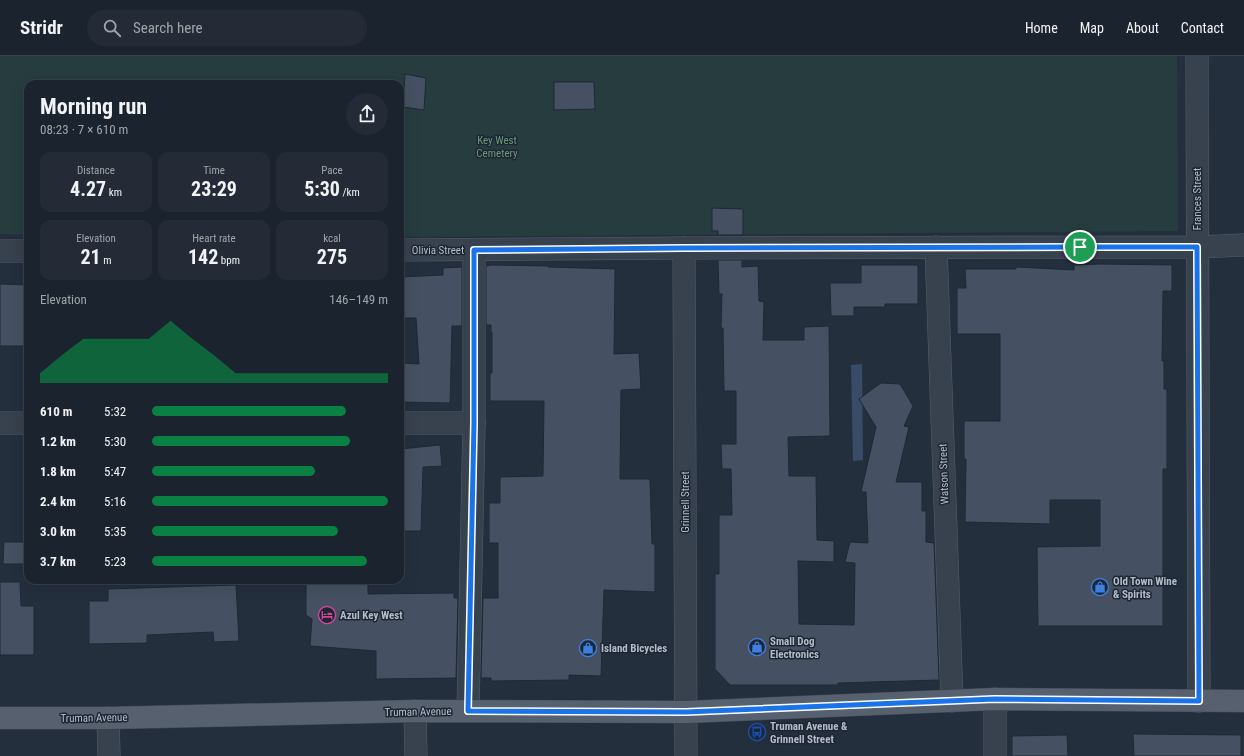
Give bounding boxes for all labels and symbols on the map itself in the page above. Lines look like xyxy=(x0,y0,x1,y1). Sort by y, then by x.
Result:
park label: Key West Cemetery xyxy=(476,134,518,160)
street label: Frances Street xyxy=(1191,168,1204,230)
pin xyxy=(1063,230,1097,264)
street label: Olivia Street xyxy=(412,244,464,257)
street label: Watson Street xyxy=(936,443,952,505)
street label: Grinnell Street xyxy=(679,471,692,533)
place label: Old Town Wine & Spirits xyxy=(1113,575,1177,601)
shop icon: Old Town Wine & Spirits xyxy=(1090,577,1110,597)
hotel icon: Azul Key West xyxy=(317,605,337,625)
place label: Azul Key West xyxy=(340,609,403,622)
place label: Small Dog Electronics xyxy=(770,635,819,661)
shop icon: Small Dog Electronics xyxy=(747,637,767,657)
shop icon: Island Bicycles xyxy=(578,638,598,658)
place label: Island Bicycles xyxy=(601,642,667,655)
street label: Truman Avenue xyxy=(384,705,452,719)
street label: Truman Avenue xyxy=(60,711,128,725)
place label: Truman Avenue & Grinnell Street xyxy=(770,720,848,746)
bus stop icon: Truman Avenue & Grinnell Street xyxy=(747,722,767,742)

